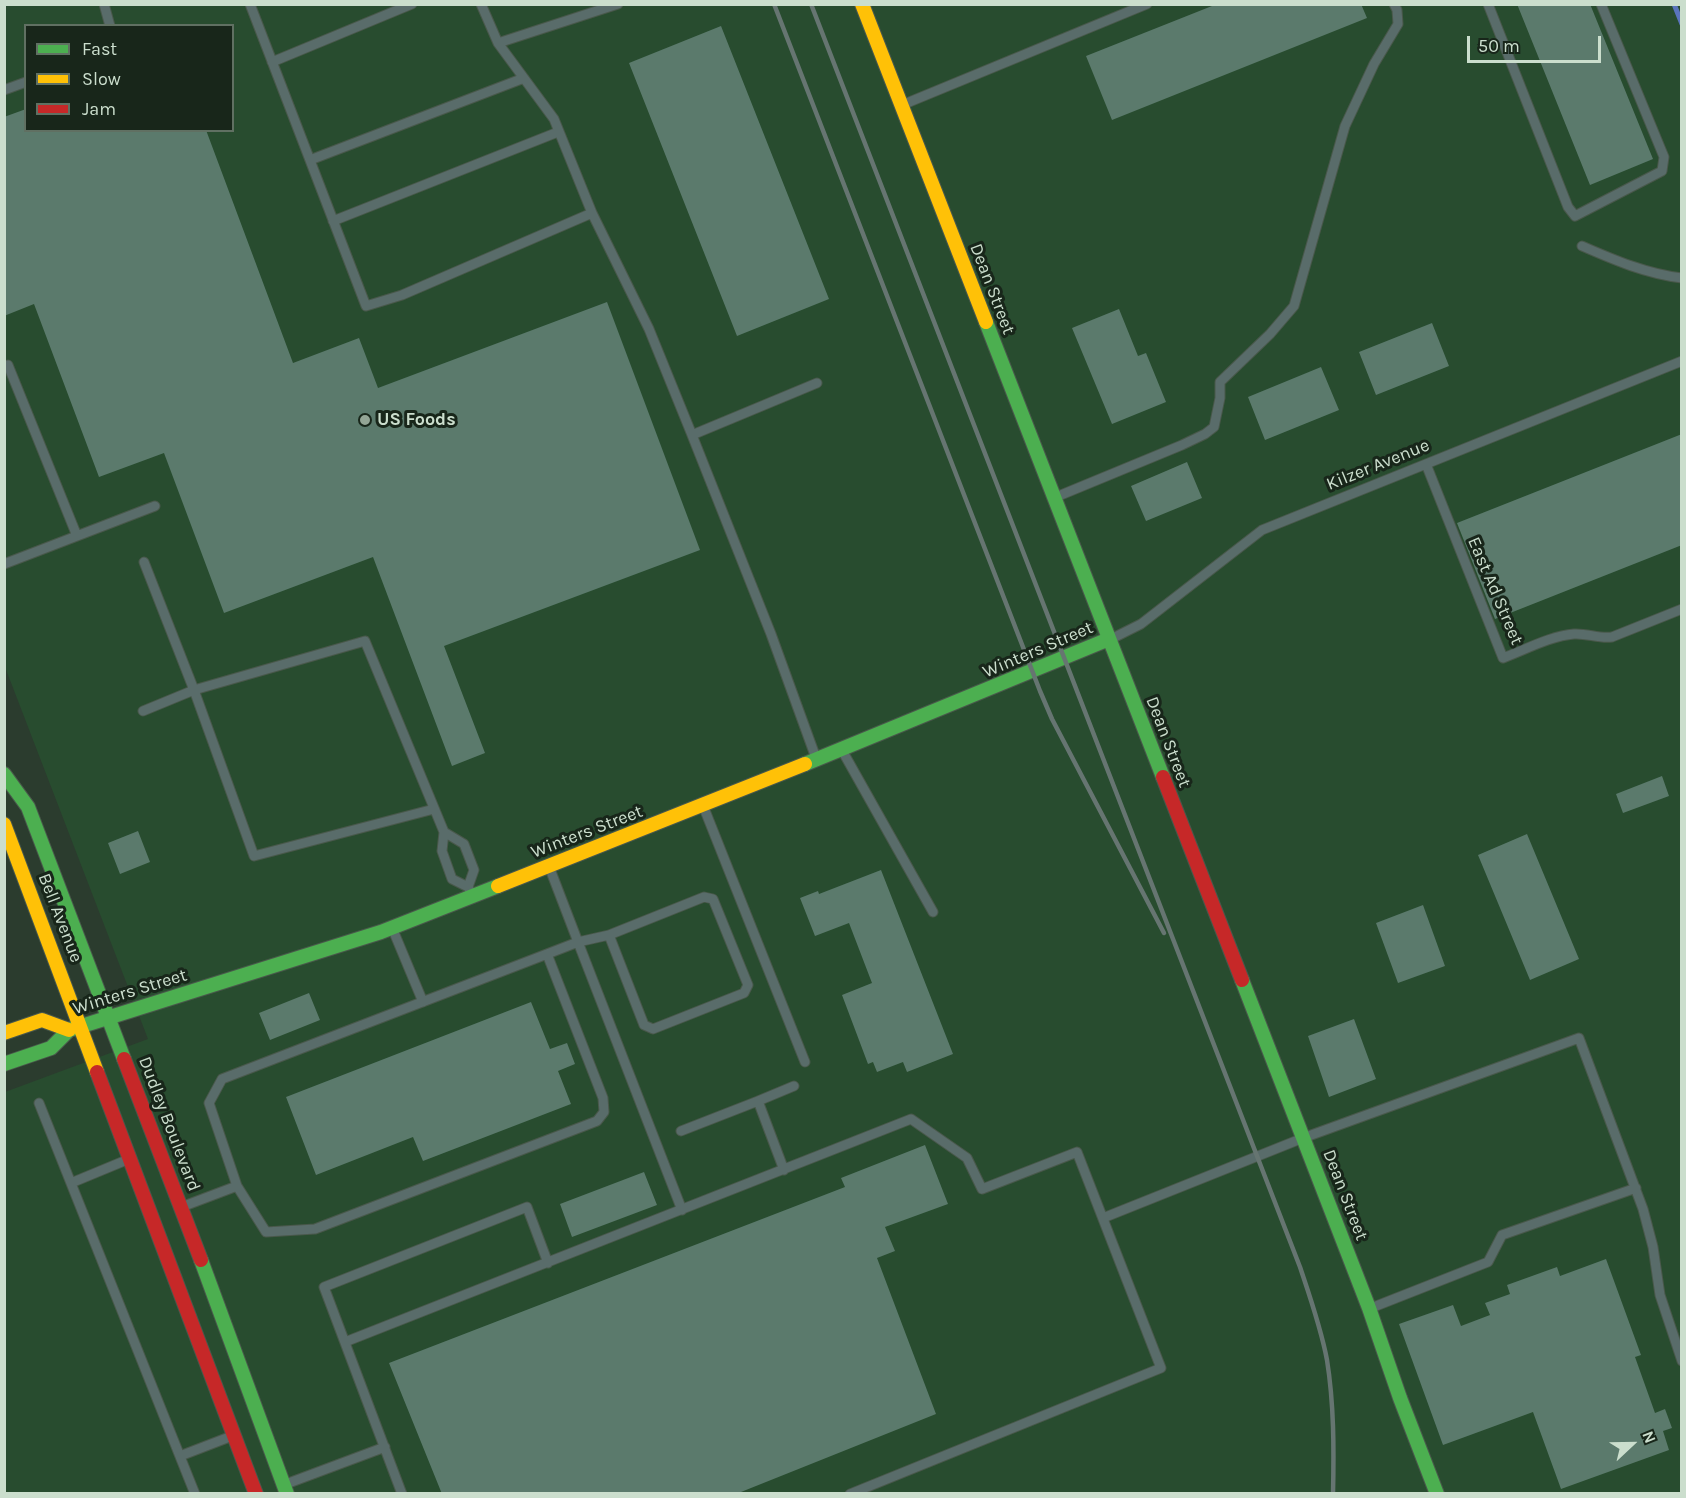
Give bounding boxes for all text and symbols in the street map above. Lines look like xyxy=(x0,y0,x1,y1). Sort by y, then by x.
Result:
legend xyxy=(24,24,234,132)
scale bar xyxy=(1470,24,1604,62)
text: 50 m xyxy=(1478,35,1520,57)
text: Fast xyxy=(82,38,117,60)
text: Slow xyxy=(82,68,121,90)
text: Jam xyxy=(82,98,116,120)
street label: Dean Street xyxy=(965,241,1019,337)
place label: US Foods xyxy=(377,409,456,431)
marker: US Foods xyxy=(358,413,372,427)
street label: Kilzer Avenue xyxy=(1323,435,1433,495)
street label: East Ad Street xyxy=(1463,534,1527,648)
street label: Winters Street xyxy=(979,617,1097,683)
street label: Dean Street xyxy=(1141,694,1195,790)
street label: Winters Street xyxy=(528,801,646,863)
street label: Bell Avenue xyxy=(33,870,87,966)
street label: Winters Street xyxy=(70,964,190,1020)
street label: Dudley Boulevard xyxy=(133,1054,205,1194)
street label: Dean Street xyxy=(1318,1147,1372,1243)
north arrow xyxy=(1602,1414,1662,1474)
text: N xyxy=(1638,1428,1660,1446)

